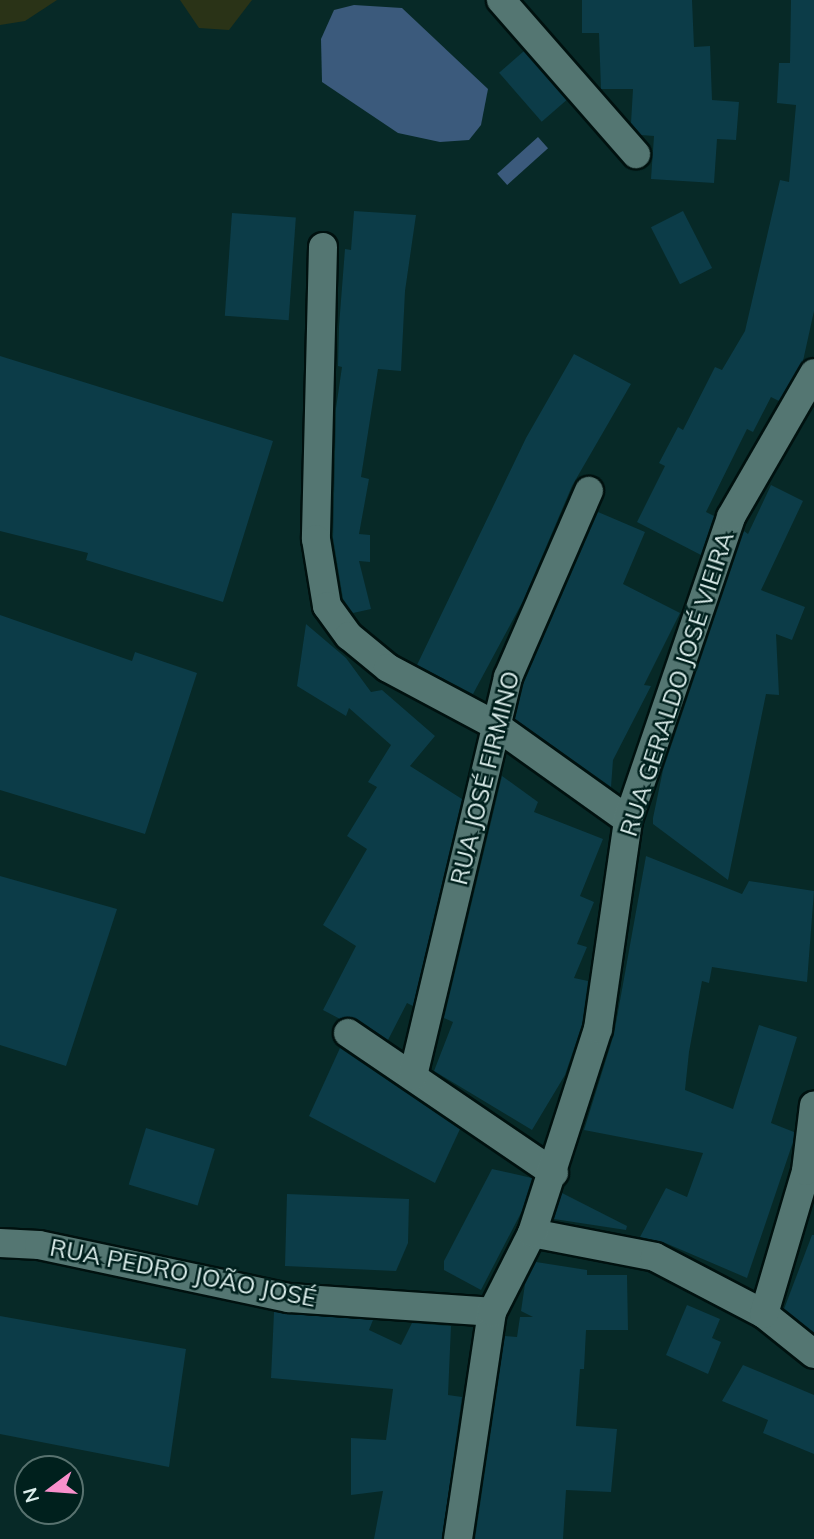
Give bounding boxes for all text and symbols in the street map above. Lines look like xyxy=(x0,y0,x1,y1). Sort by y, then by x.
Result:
street label: RUA GERALDO JOSÉ VIEIRA xyxy=(614,528,740,840)
street label: RUA JOSÉ FIRMINO xyxy=(445,668,525,888)
street label: RUA PEDRO JOÃO JOSÉ xyxy=(47,1233,319,1313)
north arrow xyxy=(14,1455,84,1525)
text: N xyxy=(17,1485,44,1505)

